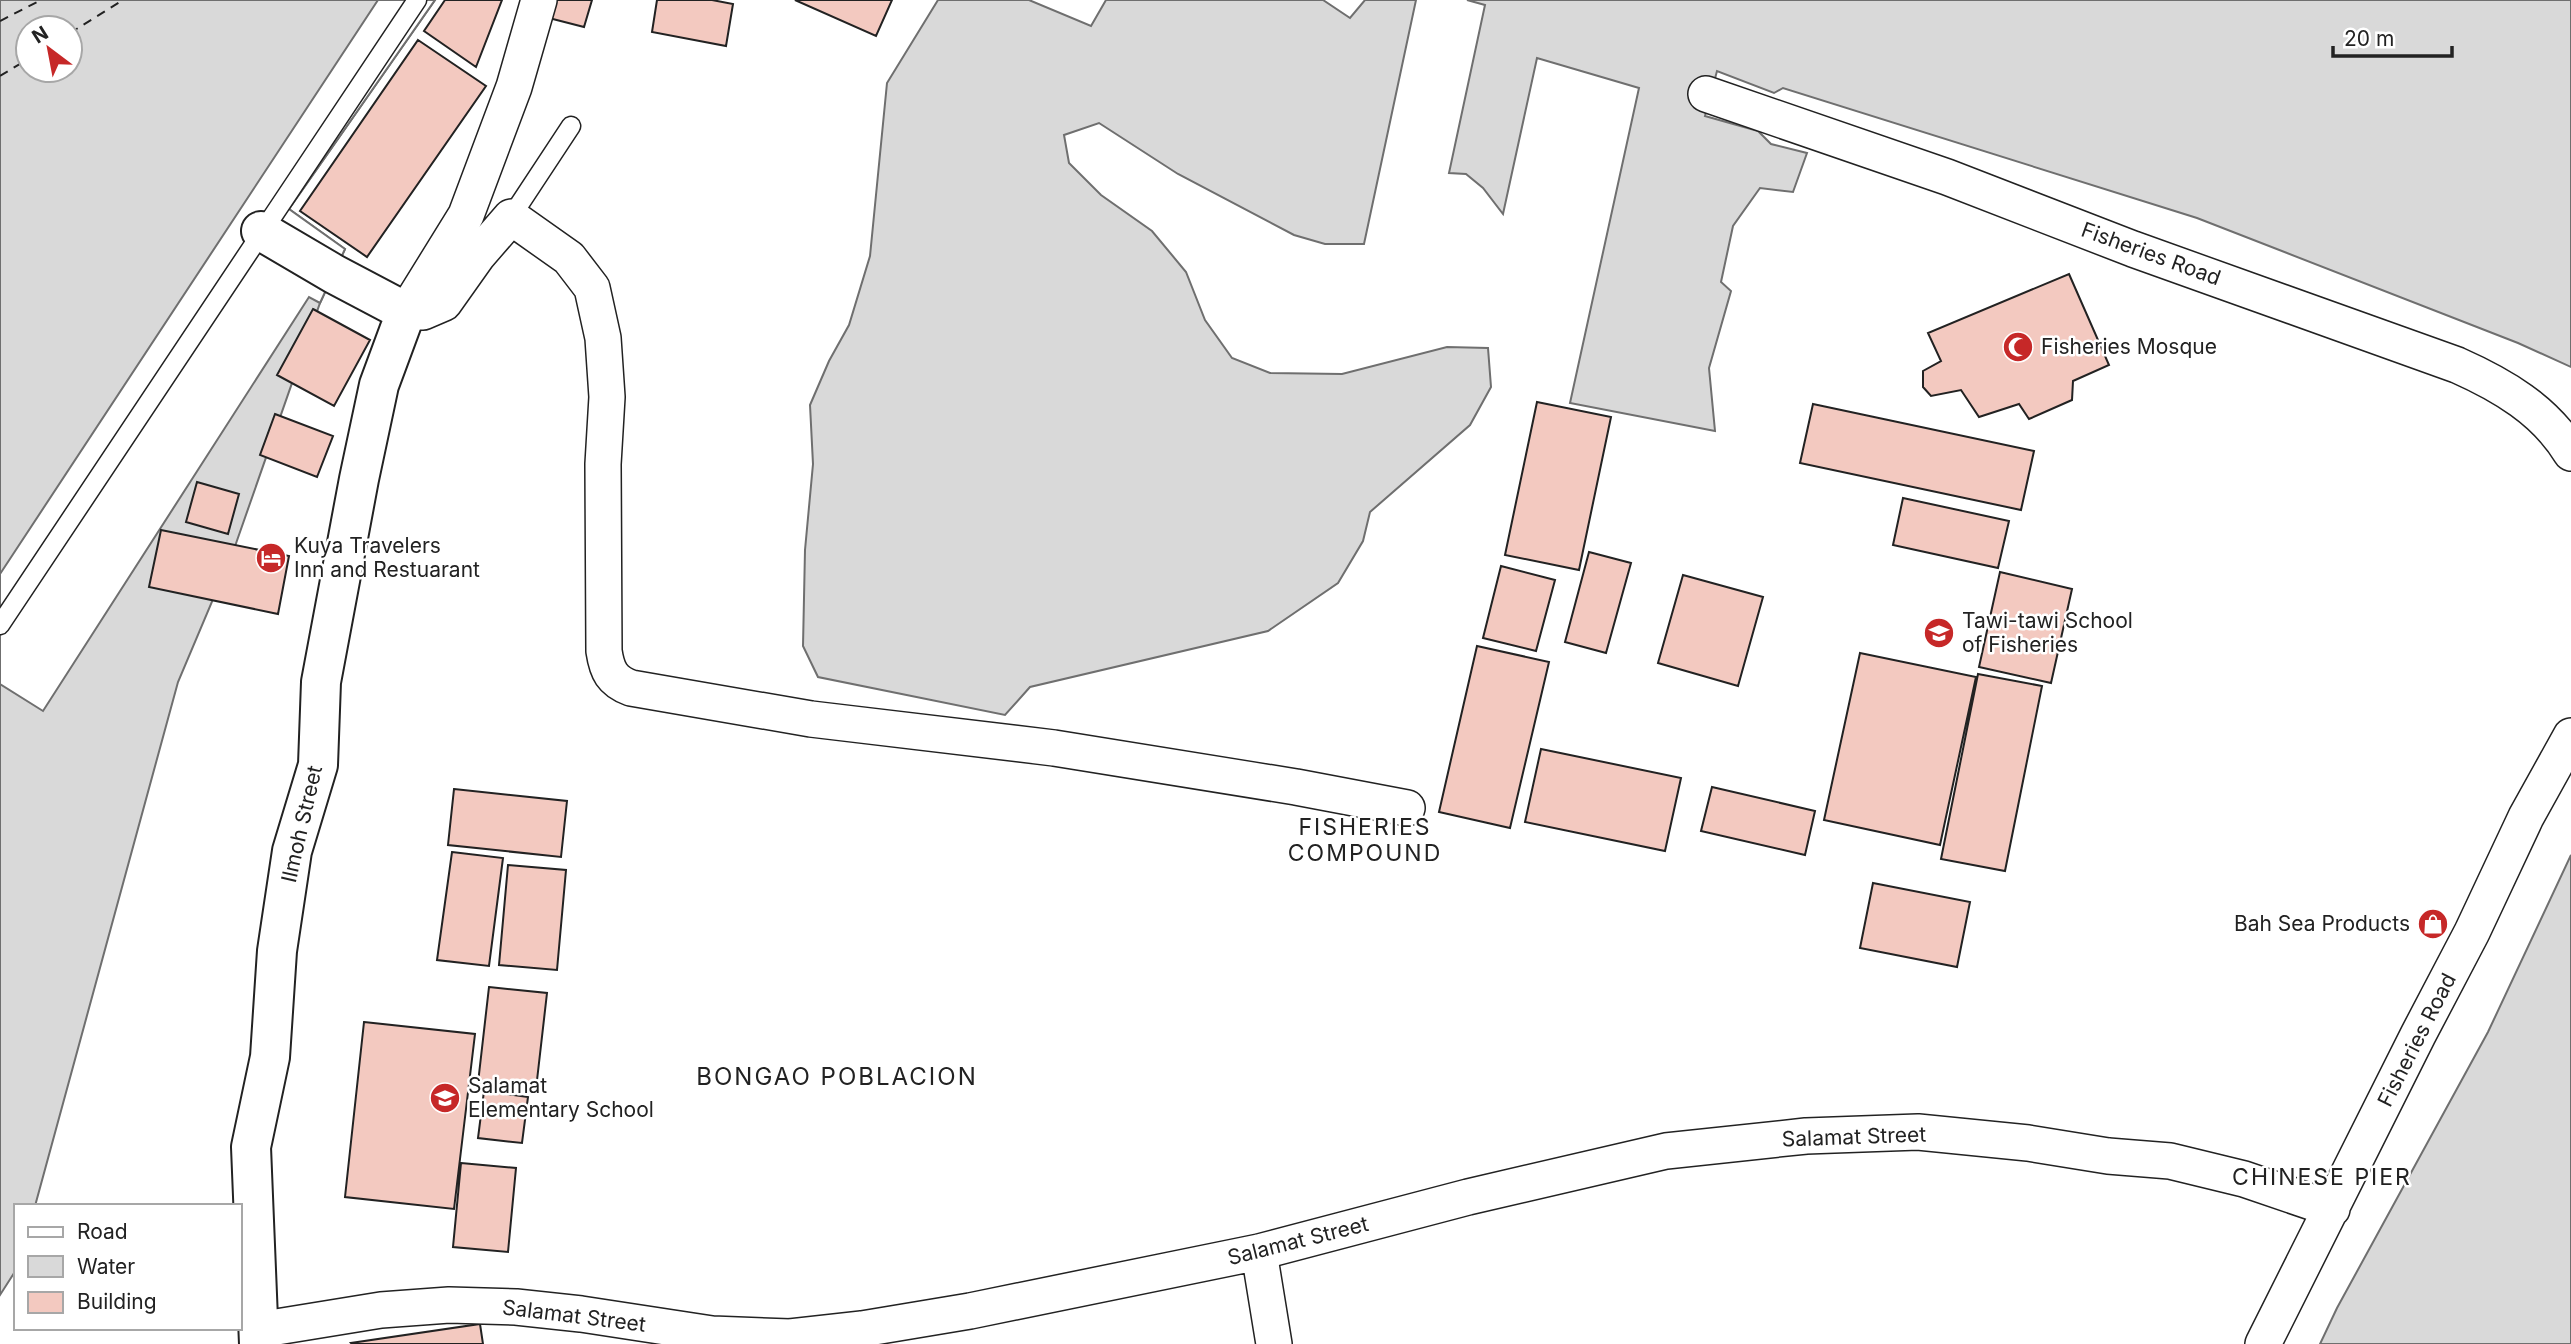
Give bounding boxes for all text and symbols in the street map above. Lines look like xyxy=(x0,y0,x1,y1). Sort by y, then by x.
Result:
north arrow xyxy=(14,14,84,84)
scale bar xyxy=(2333,14,2452,58)
text: N xyxy=(28,21,52,49)
text: 20 m xyxy=(2344,26,2394,51)
street label: Fisheries Road xyxy=(2078,217,2224,290)
mosque icon: Fisheries Mosque xyxy=(2001,330,2035,364)
place label: Fisheries Mosque xyxy=(2041,334,2217,359)
place label: Kuya Travelers Inn and Restuarant xyxy=(294,533,480,582)
hotel icon: Kuya Travelers Inn and Restuarant xyxy=(254,541,288,575)
place label: Tawi-tawi School of Fisheries xyxy=(1962,608,2133,657)
school or university icon: Tawi-tawi School of Fisheries xyxy=(1922,616,1956,650)
street label: Ilmoh Street xyxy=(276,763,327,885)
district label: FISHERIES COMPOUND xyxy=(1288,813,1442,867)
shop icon: Bah Sea Products xyxy=(2416,907,2450,941)
place label: Bah Sea Products xyxy=(2234,911,2410,936)
street label: Fisheries Road xyxy=(2372,969,2461,1111)
district label: BONGAO POBLACION xyxy=(696,1062,978,1091)
place label: Salamat Elementary School xyxy=(468,1073,654,1122)
school or university icon: Salamat Elementary School xyxy=(428,1081,462,1115)
street label: Salamat Street xyxy=(1781,1121,1927,1152)
district label: CHINESE PIER xyxy=(2232,1163,2412,1191)
legend xyxy=(14,1204,242,1330)
street label: Salamat Street xyxy=(1225,1211,1371,1270)
text: Road xyxy=(77,1219,128,1244)
text: Water xyxy=(77,1254,135,1279)
text: Building xyxy=(77,1289,157,1314)
street label: Salamat Street xyxy=(501,1294,647,1337)

